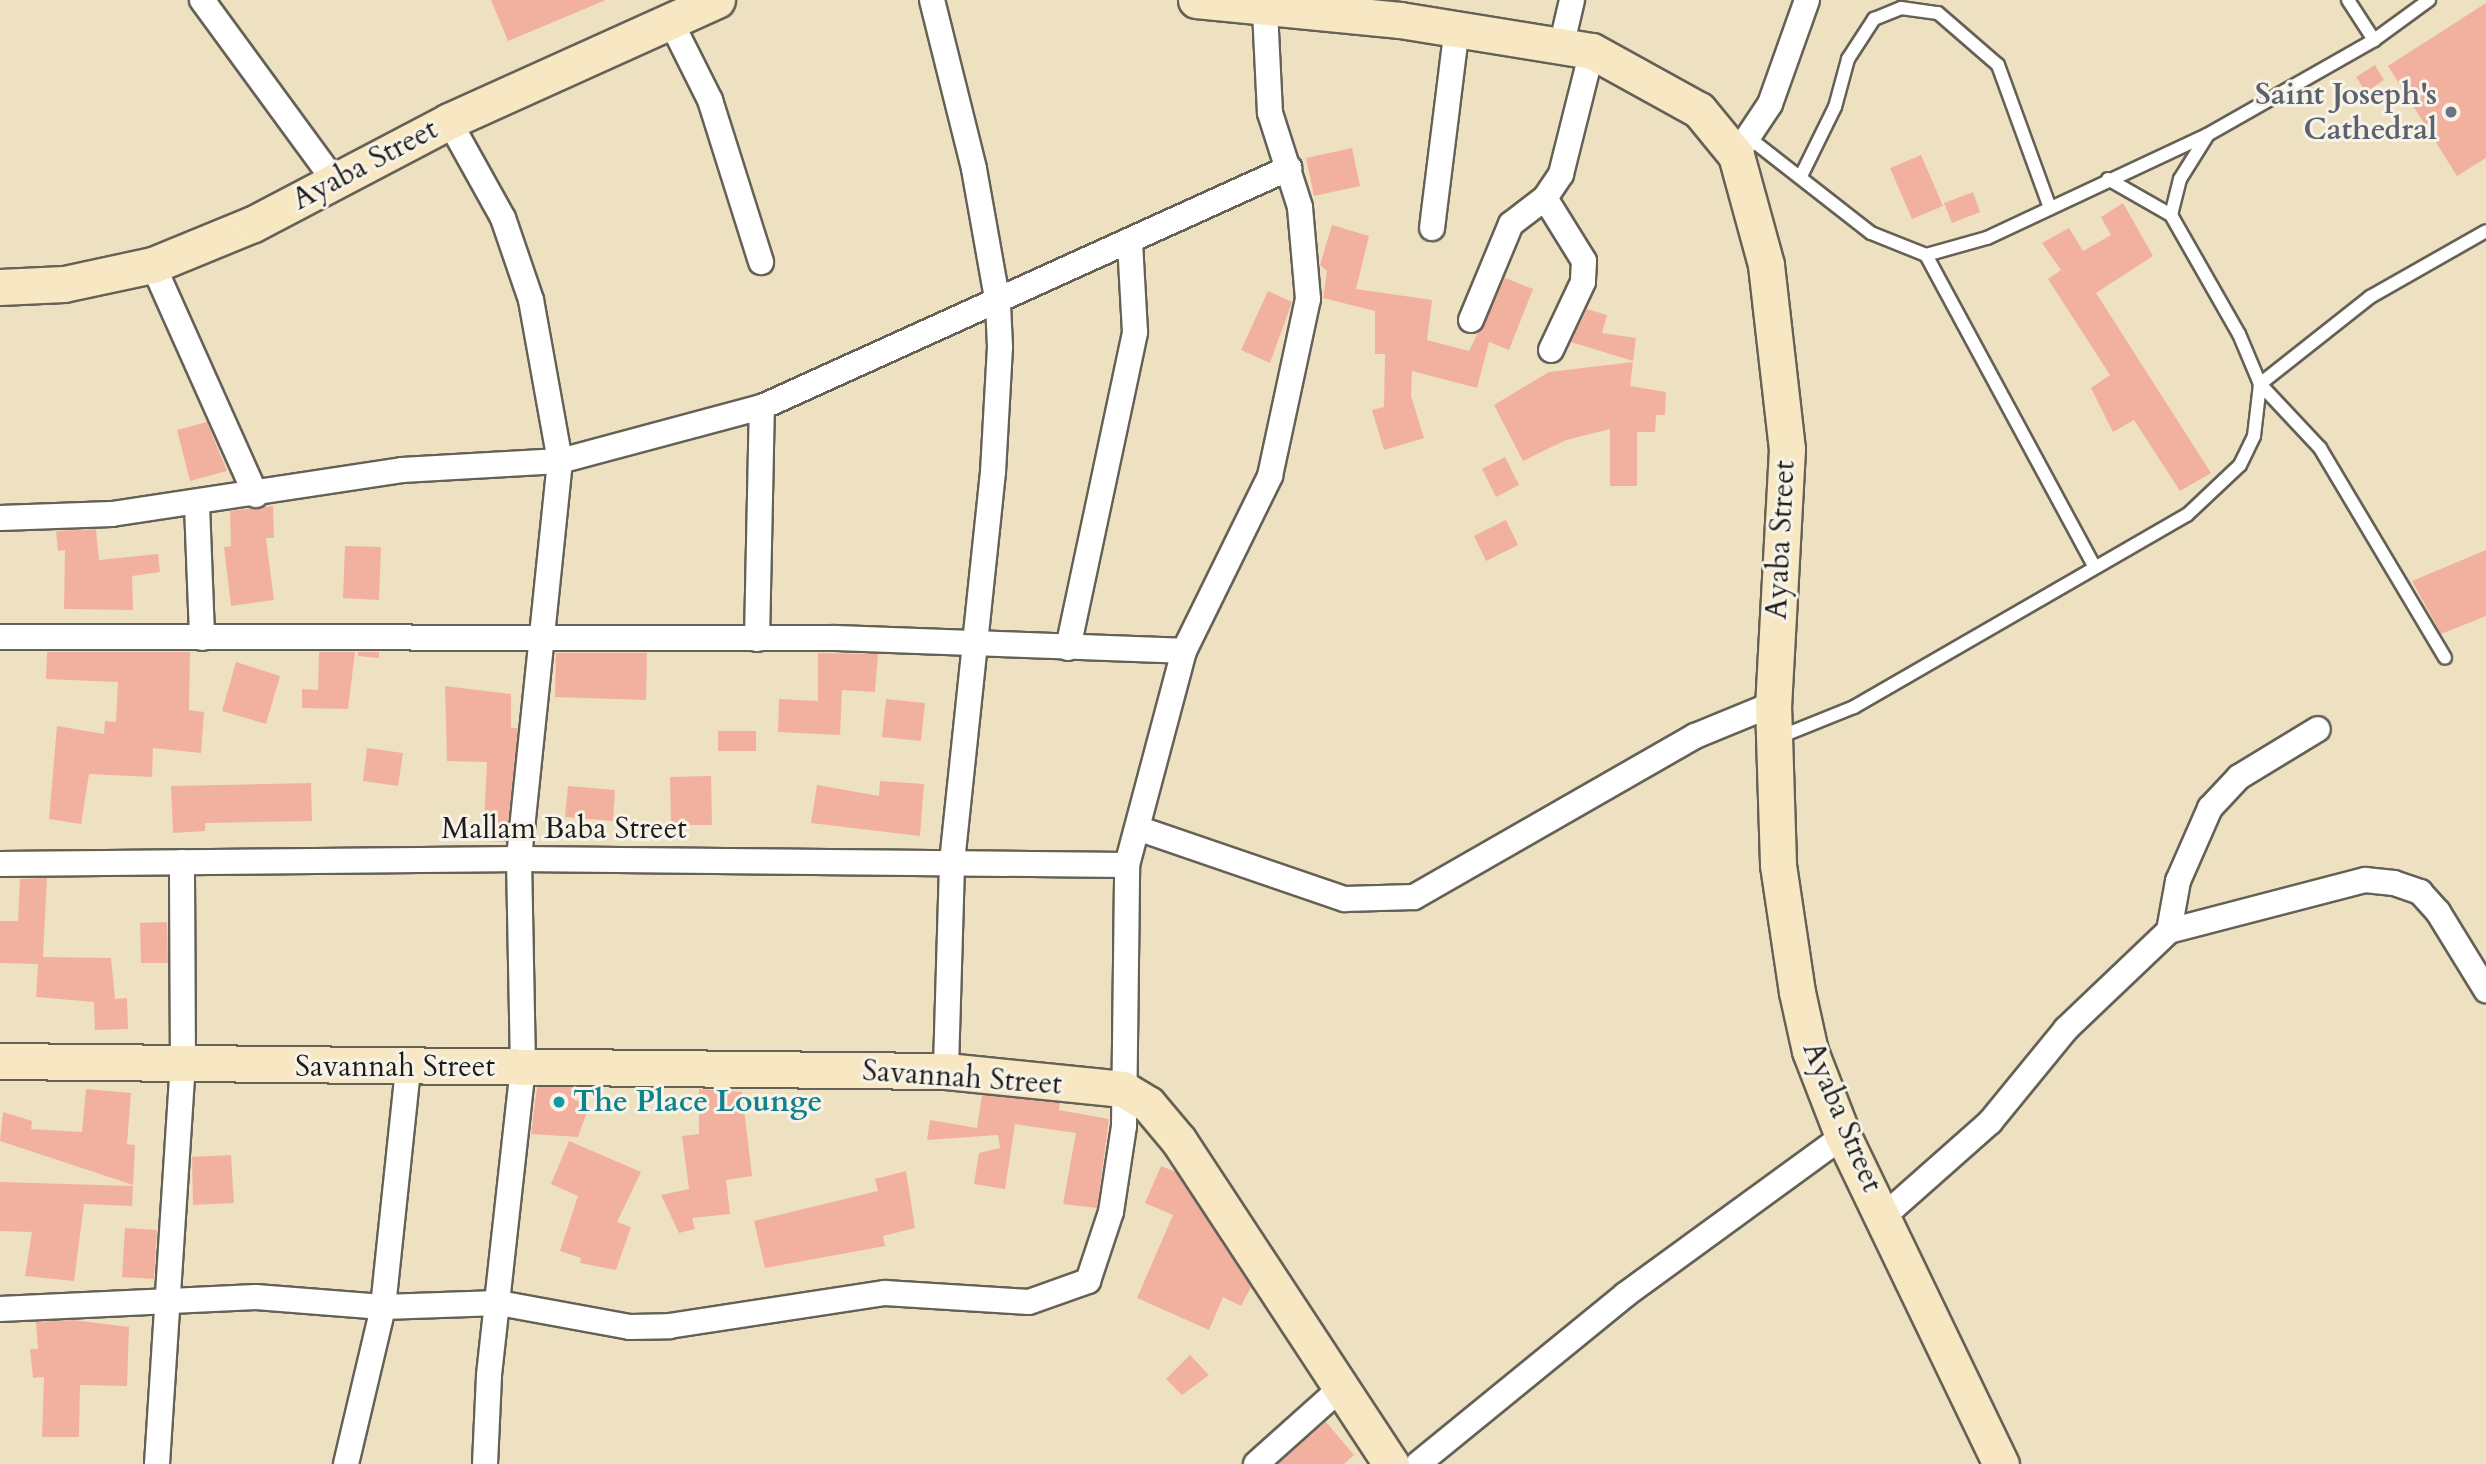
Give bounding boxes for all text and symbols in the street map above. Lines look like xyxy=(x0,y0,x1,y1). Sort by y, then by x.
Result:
place label: Saint Joseph's Cathedral xyxy=(2255,77,2437,148)
marker: Saint Joseph's Cathedral xyxy=(2443,104,2459,120)
street label: Ayaba Street xyxy=(286,112,444,218)
street label: Ayaba Street xyxy=(1759,459,1803,621)
street label: Mallam Baba Street xyxy=(441,811,687,847)
street label: Ayaba Street xyxy=(1794,1037,1890,1197)
street label: Savannah Street xyxy=(295,1049,495,1085)
street label: Savannah Street xyxy=(861,1053,1063,1103)
place label: The Place Lounge xyxy=(573,1084,822,1120)
marker: The Place Lounge xyxy=(551,1094,567,1110)

